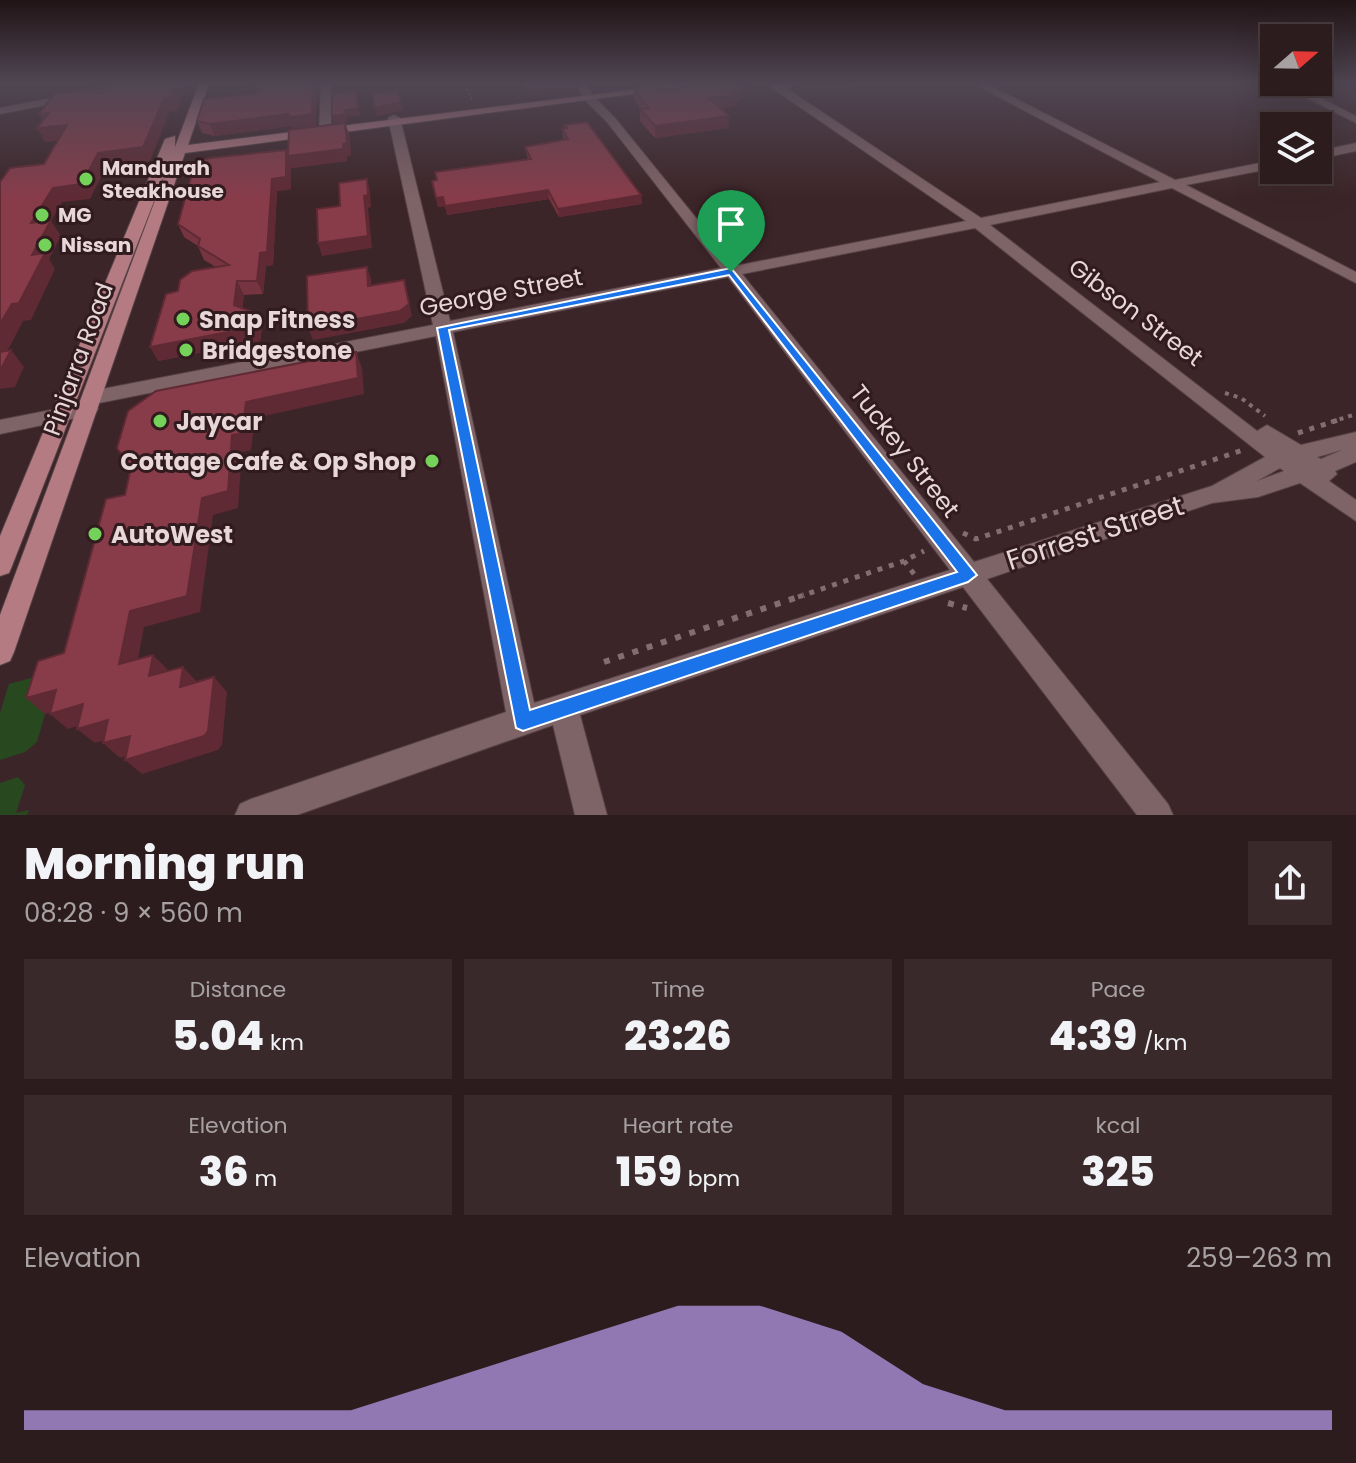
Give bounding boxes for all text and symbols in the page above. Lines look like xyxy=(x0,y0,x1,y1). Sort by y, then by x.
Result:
north arrow xyxy=(1260,24,1332,96)
map controls xyxy=(1260,24,1332,184)
button: layers xyxy=(1260,112,1332,184)
place label: Mandurah Steakhouse xyxy=(102,154,224,205)
marker: Mandurah Steakhouse xyxy=(77,170,95,188)
pin xyxy=(697,190,765,272)
place label: MG xyxy=(58,201,92,229)
icon: arrive xyxy=(709,202,753,246)
marker: MG xyxy=(33,206,51,224)
place label: Nissan xyxy=(61,231,131,259)
marker: Nissan xyxy=(36,236,54,254)
street label: Gibson Street xyxy=(1062,250,1210,374)
street label: George Street xyxy=(417,260,585,324)
street label: Pinjarra Road xyxy=(35,278,121,440)
place label: Snap Fitness xyxy=(199,303,355,336)
marker: Snap Fitness xyxy=(174,310,192,328)
place label: Bridgestone xyxy=(202,334,352,367)
marker: Bridgestone xyxy=(177,341,195,359)
street label: Tuckey Street xyxy=(843,378,967,524)
place label: Jaycar xyxy=(176,405,262,438)
marker: Jaycar xyxy=(151,412,169,430)
place label: Cottage Cafe & Op Shop xyxy=(120,445,416,478)
marker: Cottage Cafe & Op Shop xyxy=(423,452,441,470)
street label: Forrest Street xyxy=(1001,486,1189,580)
place label: AutoWest xyxy=(111,518,233,551)
marker: AutoWest xyxy=(86,525,104,543)
text: Morning run xyxy=(24,833,305,894)
button: share xyxy=(1248,841,1332,925)
text: 08:28 · 9 × 560 m xyxy=(24,895,243,931)
text: Distance xyxy=(190,974,286,1005)
text: Time xyxy=(651,974,705,1005)
text: Pace xyxy=(1091,974,1145,1005)
text: 5.04 xyxy=(172,1008,264,1064)
text: 23:26 xyxy=(624,1008,732,1064)
text: 4:39 xyxy=(1049,1008,1137,1064)
text: km xyxy=(264,1027,304,1058)
text: /km xyxy=(1137,1027,1187,1058)
text: Elevation xyxy=(188,1110,288,1141)
text: Heart rate xyxy=(623,1110,733,1141)
text: kcal xyxy=(1096,1110,1140,1141)
text: 36 xyxy=(199,1144,249,1200)
text: 159 xyxy=(616,1144,682,1200)
text: 325 xyxy=(1081,1144,1155,1200)
text: m xyxy=(249,1163,277,1194)
text: bpm xyxy=(682,1163,740,1194)
text: Elevation xyxy=(24,1240,141,1276)
text: 259–263 m xyxy=(1186,1240,1332,1276)

